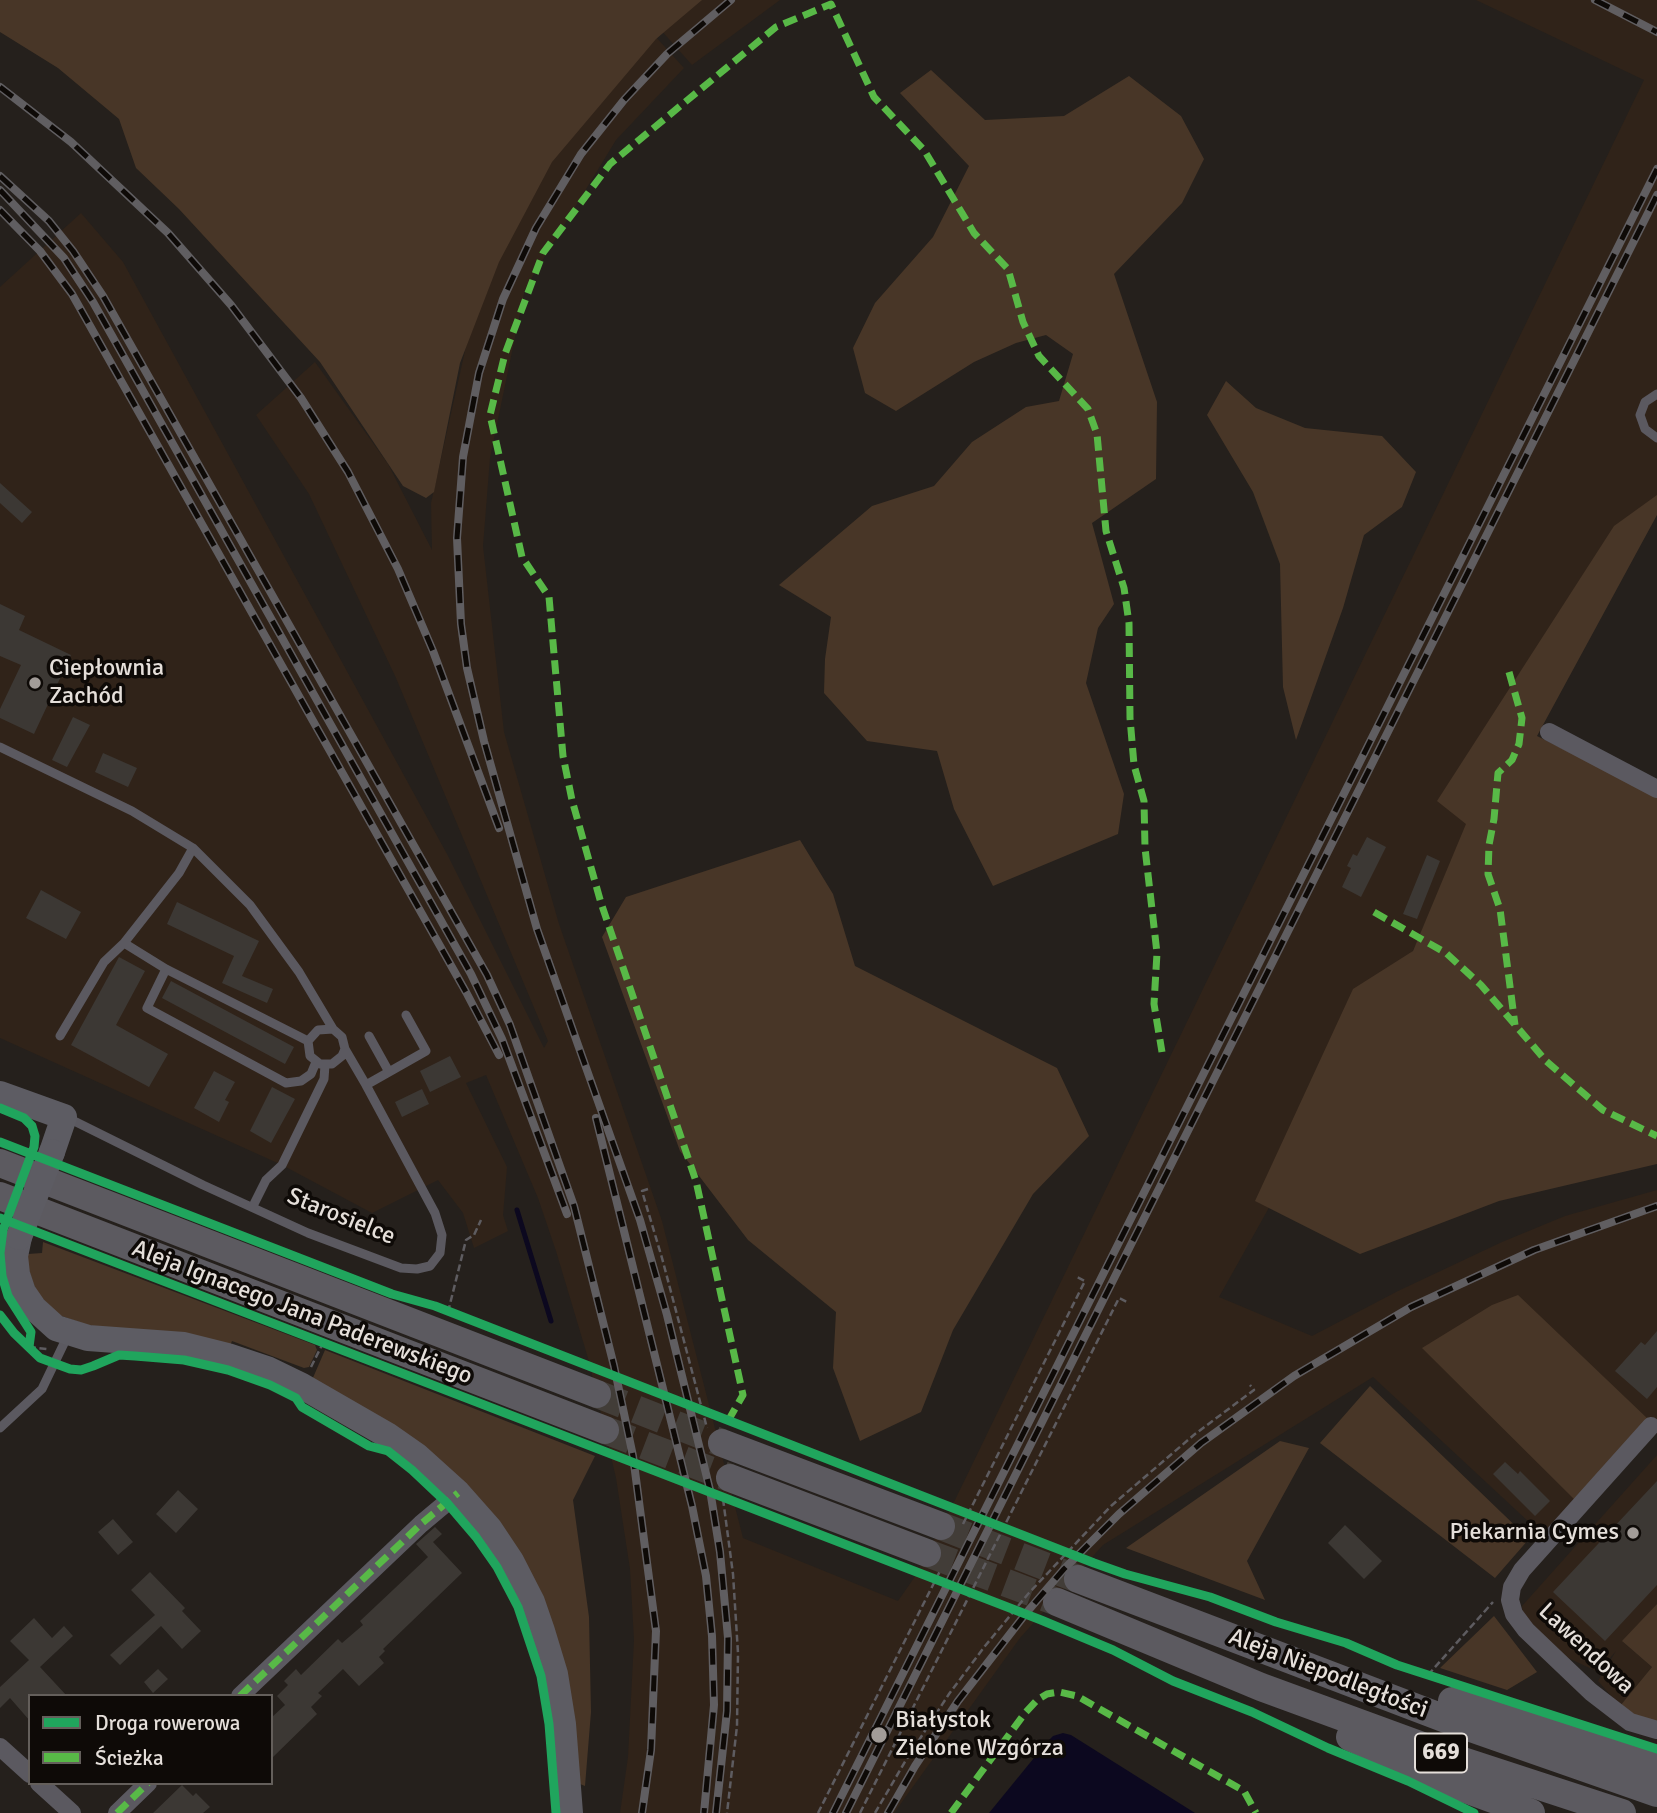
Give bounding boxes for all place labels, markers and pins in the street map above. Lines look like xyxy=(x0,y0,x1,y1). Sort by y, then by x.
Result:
place label: Ciepłownia Zachód xyxy=(49,655,164,711)
marker: Ciepłownia Zachód xyxy=(27,675,43,691)
place label: Piekarnia Cymes xyxy=(1449,1519,1619,1547)
marker: Piekarnia Cymes xyxy=(1625,1525,1641,1541)
place label: Białystok Zielone Wzgórza xyxy=(895,1707,1064,1763)
marker: Białystok Zielone Wzgórza xyxy=(869,1725,889,1745)

